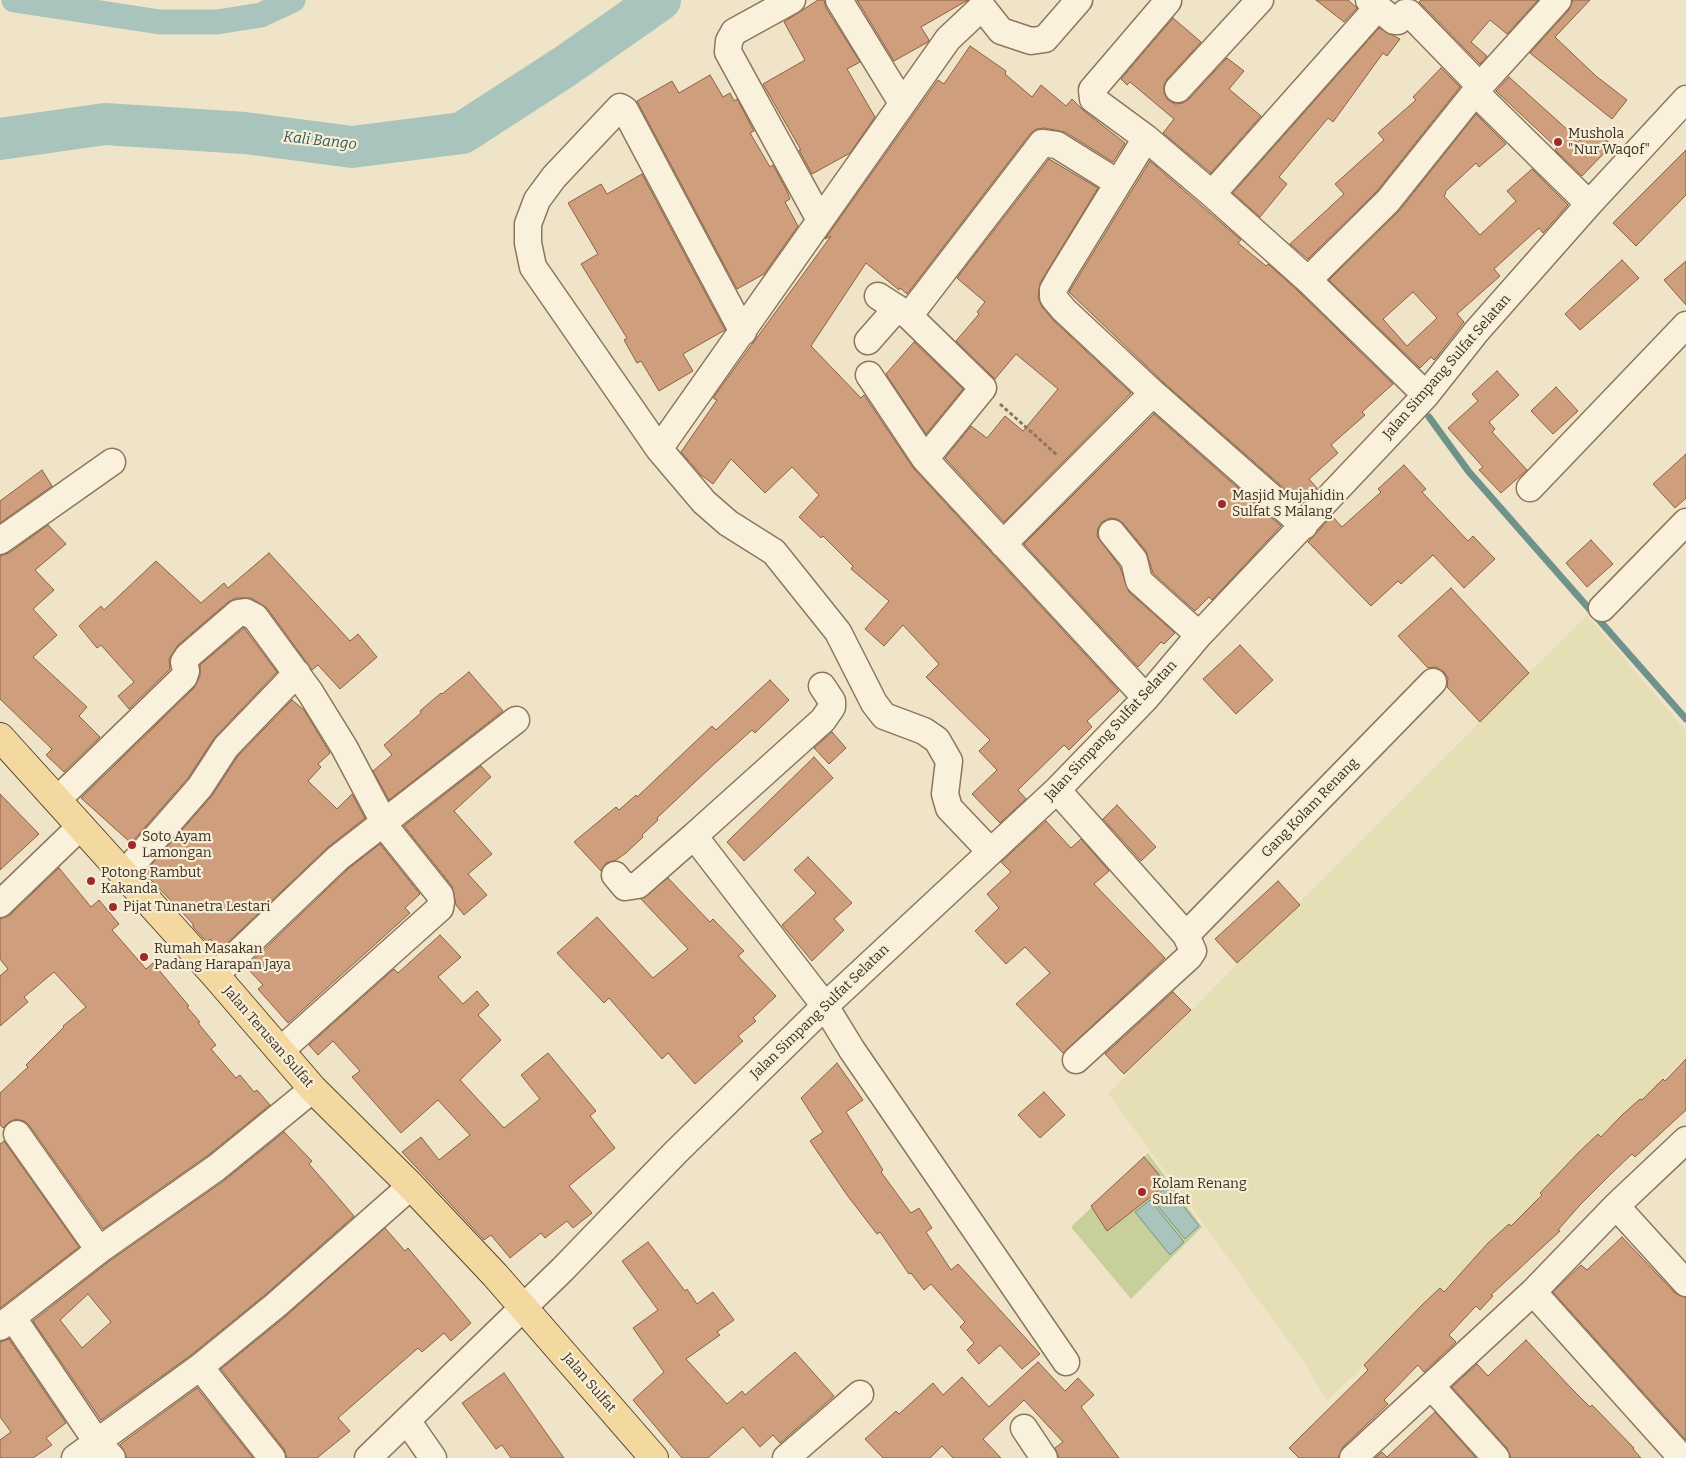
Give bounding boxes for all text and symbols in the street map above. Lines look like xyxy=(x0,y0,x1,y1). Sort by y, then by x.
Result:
place label: Mushola "Nur Waqof" xyxy=(1568,126,1650,158)
water label: Kali Bango xyxy=(282,128,358,154)
marker: Mushola "Nur Waqof" xyxy=(1552,136,1564,148)
street label: Jalan Simpang Sulfat Selatan xyxy=(1380,291,1514,443)
place label: Masjid Mujahidin Sulfat S Malang xyxy=(1232,488,1344,520)
marker: Masjid Mujahidin Sulfat S Malang xyxy=(1216,498,1228,510)
street label: Jalan Simpang Sulfat Selatan xyxy=(1041,657,1181,805)
street label: Gang Kolam Renang xyxy=(1258,755,1362,861)
place label: Soto Ayam Lamongan xyxy=(142,829,212,862)
marker: Soto Ayam Lamongan xyxy=(126,839,138,851)
place label: Potong Rambut Kakanda xyxy=(101,865,201,898)
marker: Potong Rambut Kakanda xyxy=(85,875,97,887)
place label: Pijat Tunanetra Lestari xyxy=(123,899,270,915)
marker: Pijat Tunanetra Lestari xyxy=(107,901,119,913)
place label: Rumah Masakan Padang Harapan Jaya xyxy=(154,941,291,974)
street label: Jalan Simpang Sulfat Selatan xyxy=(747,941,893,1083)
marker: Rumah Masakan Padang Harapan Jaya xyxy=(138,951,150,963)
street label: Jalan Terusan Sulfat xyxy=(219,983,317,1091)
place label: Kolam Renang Sulfat xyxy=(1152,1176,1247,1208)
marker: Kolam Renang Sulfat xyxy=(1136,1186,1148,1198)
street label: Jalan Sulfat xyxy=(559,1350,619,1416)

